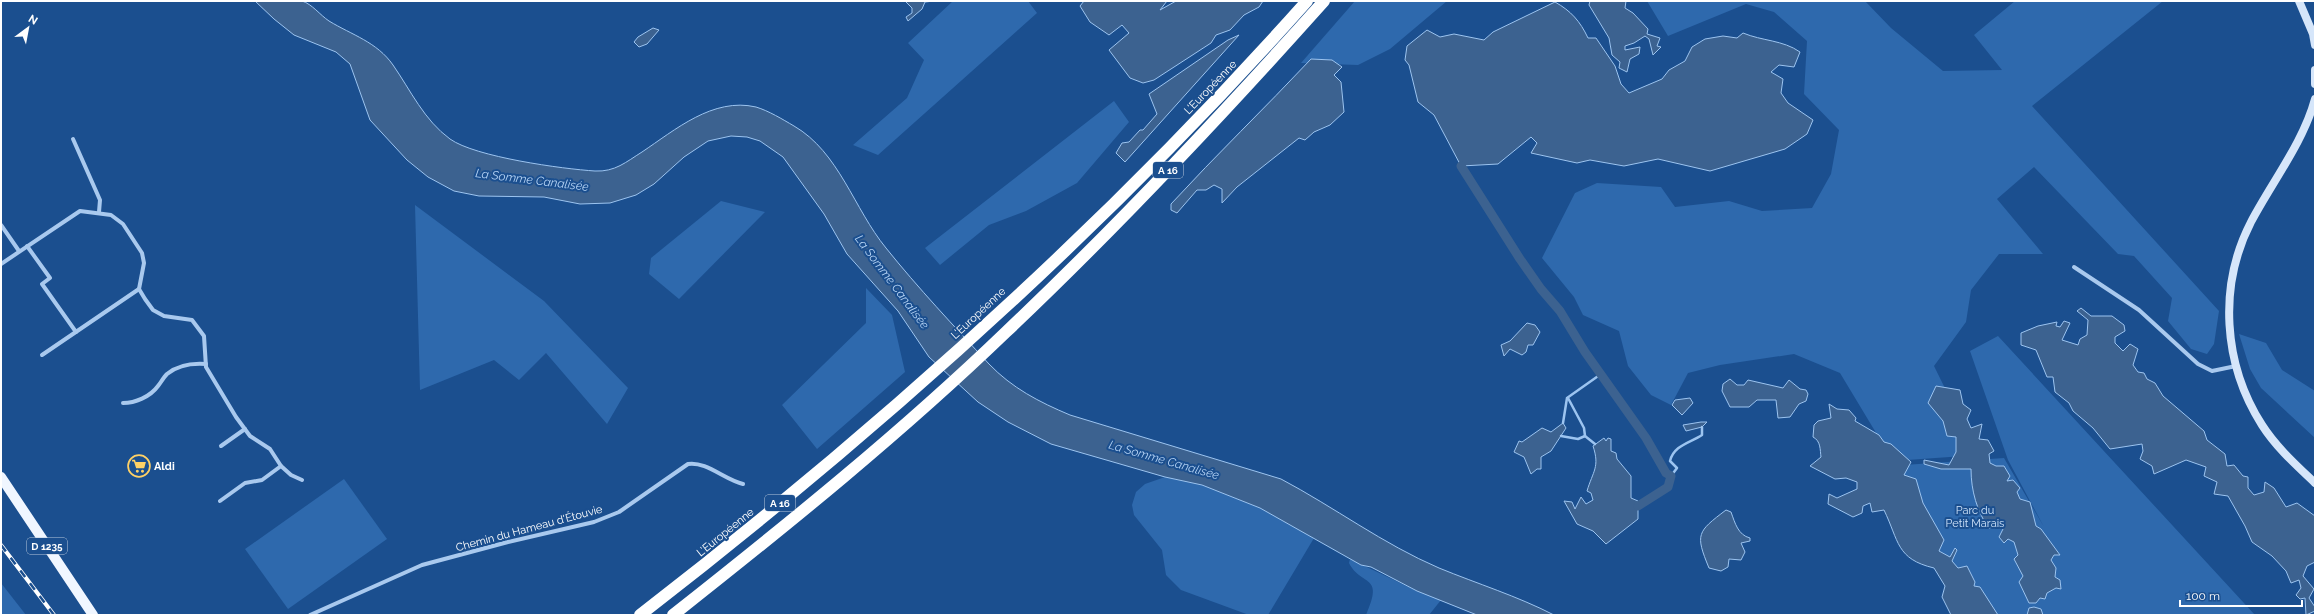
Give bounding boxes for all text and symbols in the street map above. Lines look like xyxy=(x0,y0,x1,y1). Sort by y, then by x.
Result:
north arrow xyxy=(8,8,48,48)
text: N xyxy=(26,12,40,28)
street label: L'Européenne xyxy=(1181,57,1240,117)
road number: A 16 xyxy=(1153,162,1183,178)
water label: La Somme Canalisée xyxy=(475,166,590,194)
water label: La Somme Canalisée xyxy=(852,232,932,332)
street label: L'Européenne xyxy=(948,284,1009,342)
water label: La Somme Canalisée xyxy=(1107,438,1221,483)
supermarket icon: Aldi xyxy=(126,453,152,479)
place label: Aldi xyxy=(154,460,175,473)
road number: A 16 xyxy=(765,495,795,511)
street label: Chemin du Hameau d'Étouvie xyxy=(454,502,604,554)
park label: Parc du Petit Marais xyxy=(1946,504,2004,530)
street label: L'Européenne xyxy=(694,505,757,559)
road number: D 1235 xyxy=(27,538,67,554)
scale bar xyxy=(2180,582,2302,608)
text: 100 m xyxy=(2186,589,2220,603)

